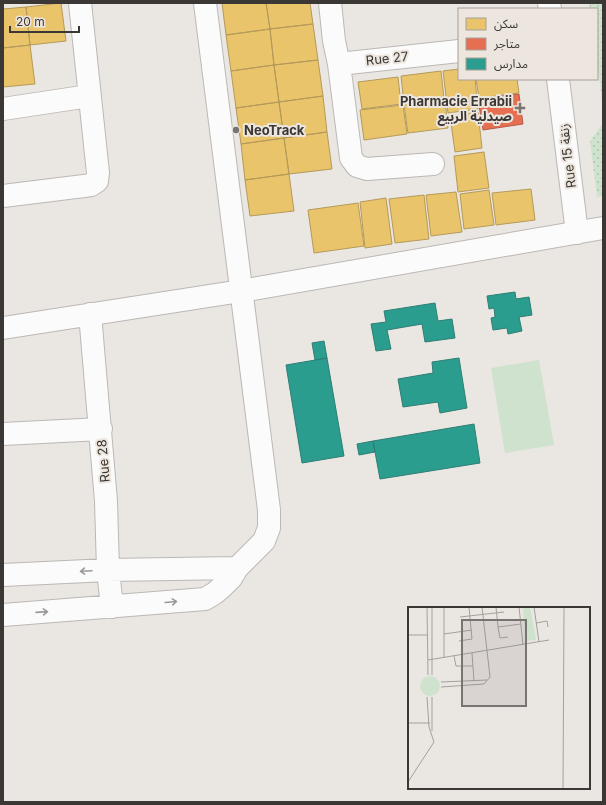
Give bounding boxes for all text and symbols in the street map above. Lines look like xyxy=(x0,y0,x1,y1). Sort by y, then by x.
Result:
scale bar xyxy=(10,8,79,34)
legend xyxy=(458,8,598,80)
text: 20 m xyxy=(16,14,45,29)
text: سكن xyxy=(494,16,518,31)
text: متاجر xyxy=(493,36,520,51)
street label: Rue 27 xyxy=(365,48,409,68)
text: مدارس xyxy=(494,56,528,71)
place label: Pharmacie Errabii صيدلية الربيع xyxy=(400,93,512,126)
marker: Pharmacie Errabii صيدلية الربيع xyxy=(515,103,525,113)
place label: NeoTrack xyxy=(244,122,305,138)
street label: Rue 15 زنقة xyxy=(555,123,579,189)
marker: NeoTrack xyxy=(231,125,241,135)
street label: Rue 28 xyxy=(93,439,113,483)
one-way arrow xyxy=(80,568,93,575)
one-way arrow xyxy=(165,598,178,606)
inset map xyxy=(408,607,590,789)
one-way arrow xyxy=(35,609,48,616)

